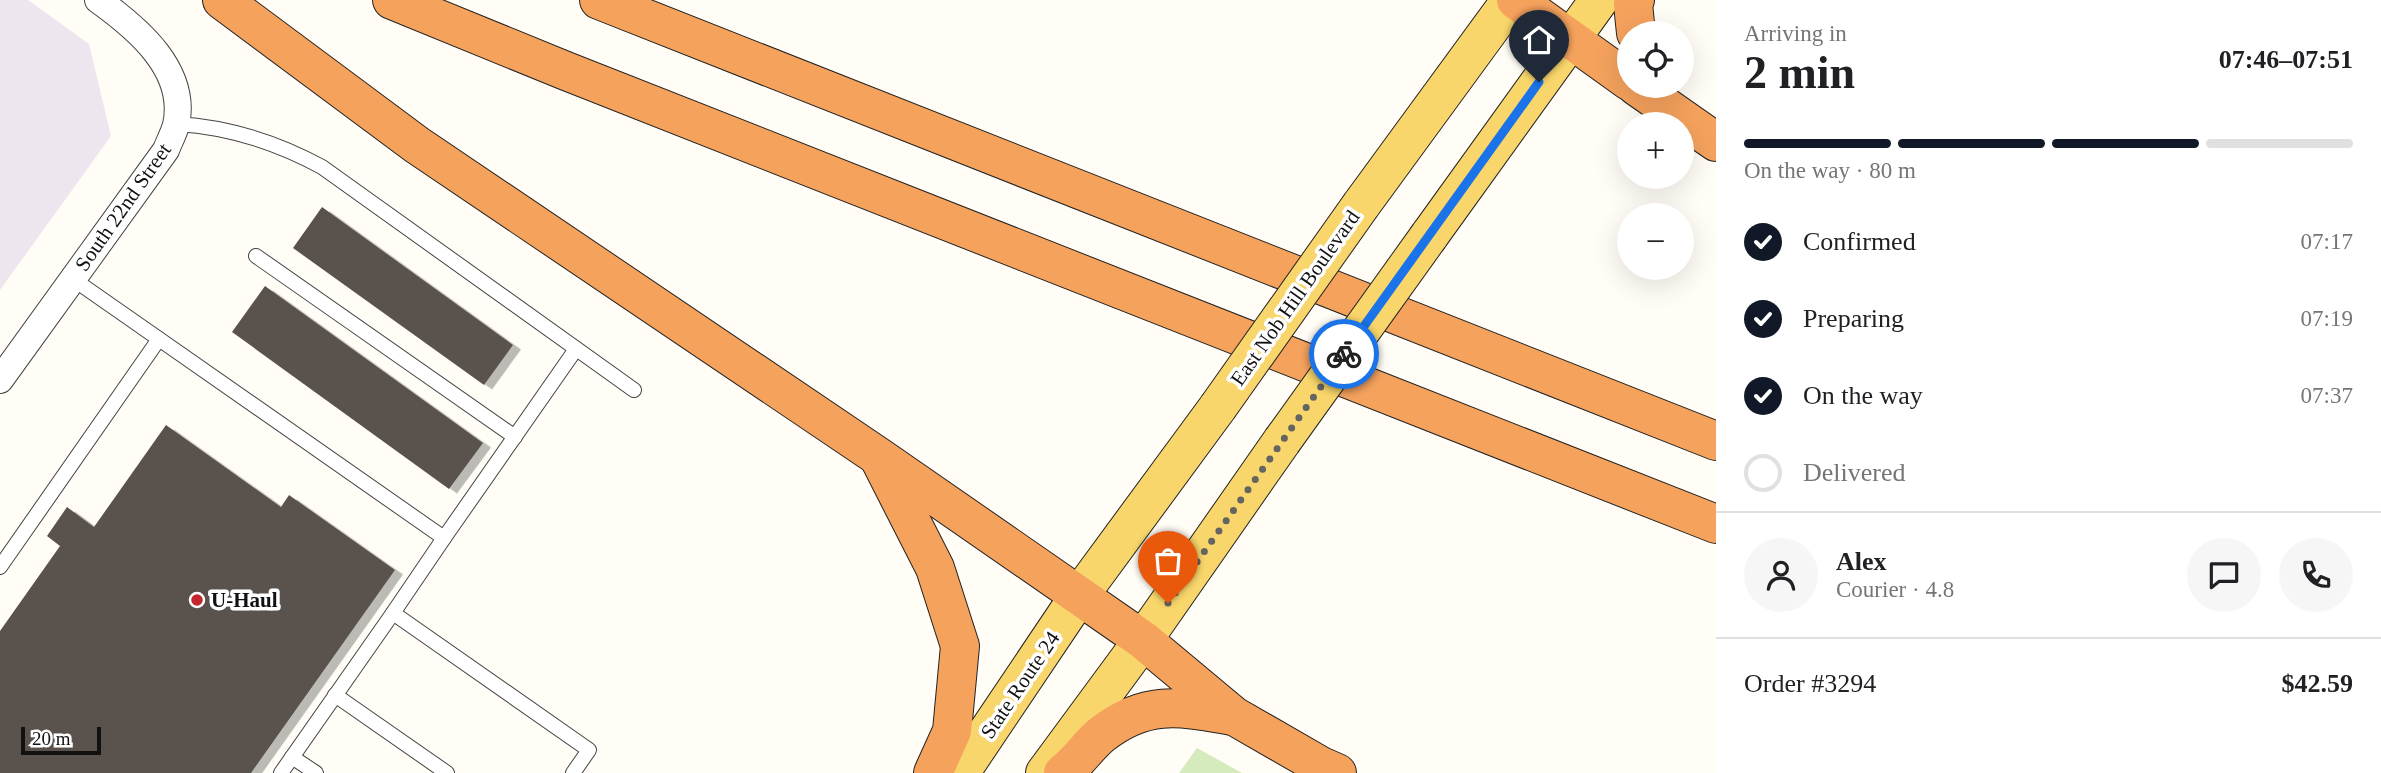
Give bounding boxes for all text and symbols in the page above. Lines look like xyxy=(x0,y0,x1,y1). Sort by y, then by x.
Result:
pin xyxy=(1509,10,1569,82)
icon: home xyxy=(1520,21,1558,59)
map controls xyxy=(1617,21,1694,280)
button: locate xyxy=(1617,21,1694,98)
text: Arriving in xyxy=(1744,21,1847,46)
text: 07:46–07:51 xyxy=(2219,45,2353,74)
text: 2 min xyxy=(1744,47,1855,98)
button: + xyxy=(1617,112,1694,189)
street label: South 22nd Street xyxy=(70,138,176,276)
text: On the way · 80 m xyxy=(1744,158,1916,183)
button: − xyxy=(1617,203,1694,280)
street label: East Nob Hill Boulevard xyxy=(1225,205,1365,390)
icon: check xyxy=(1744,223,1782,261)
text: Confirmed xyxy=(1803,227,1916,256)
text: 07:17 xyxy=(2301,229,2353,254)
icon: check xyxy=(1744,300,1782,338)
text: Preparing xyxy=(1803,304,1904,333)
text: 07:19 xyxy=(2301,306,2353,331)
courier xyxy=(1309,319,1379,389)
icon: bike xyxy=(1325,335,1363,373)
icon: check xyxy=(1744,377,1782,415)
text: On the way xyxy=(1803,381,1923,410)
text: 07:37 xyxy=(2301,383,2353,408)
text: Delivered xyxy=(1803,458,1906,487)
pin xyxy=(1138,531,1198,603)
button: person xyxy=(1744,538,1818,612)
button: chat xyxy=(2187,538,2261,612)
button: phone xyxy=(2279,538,2353,612)
icon: bag xyxy=(1149,542,1187,580)
text: Alex xyxy=(1836,547,1887,576)
text: Courier · 4.8 xyxy=(1836,577,1954,602)
place label: U-Haul xyxy=(211,588,278,612)
marker: U-Haul xyxy=(189,592,205,608)
street label: State Route 24 xyxy=(975,627,1065,743)
text: Order #3294 xyxy=(1744,669,1876,698)
text: $42.59 xyxy=(2282,669,2353,698)
scale bar xyxy=(21,724,102,756)
text: 20 m xyxy=(32,728,71,749)

